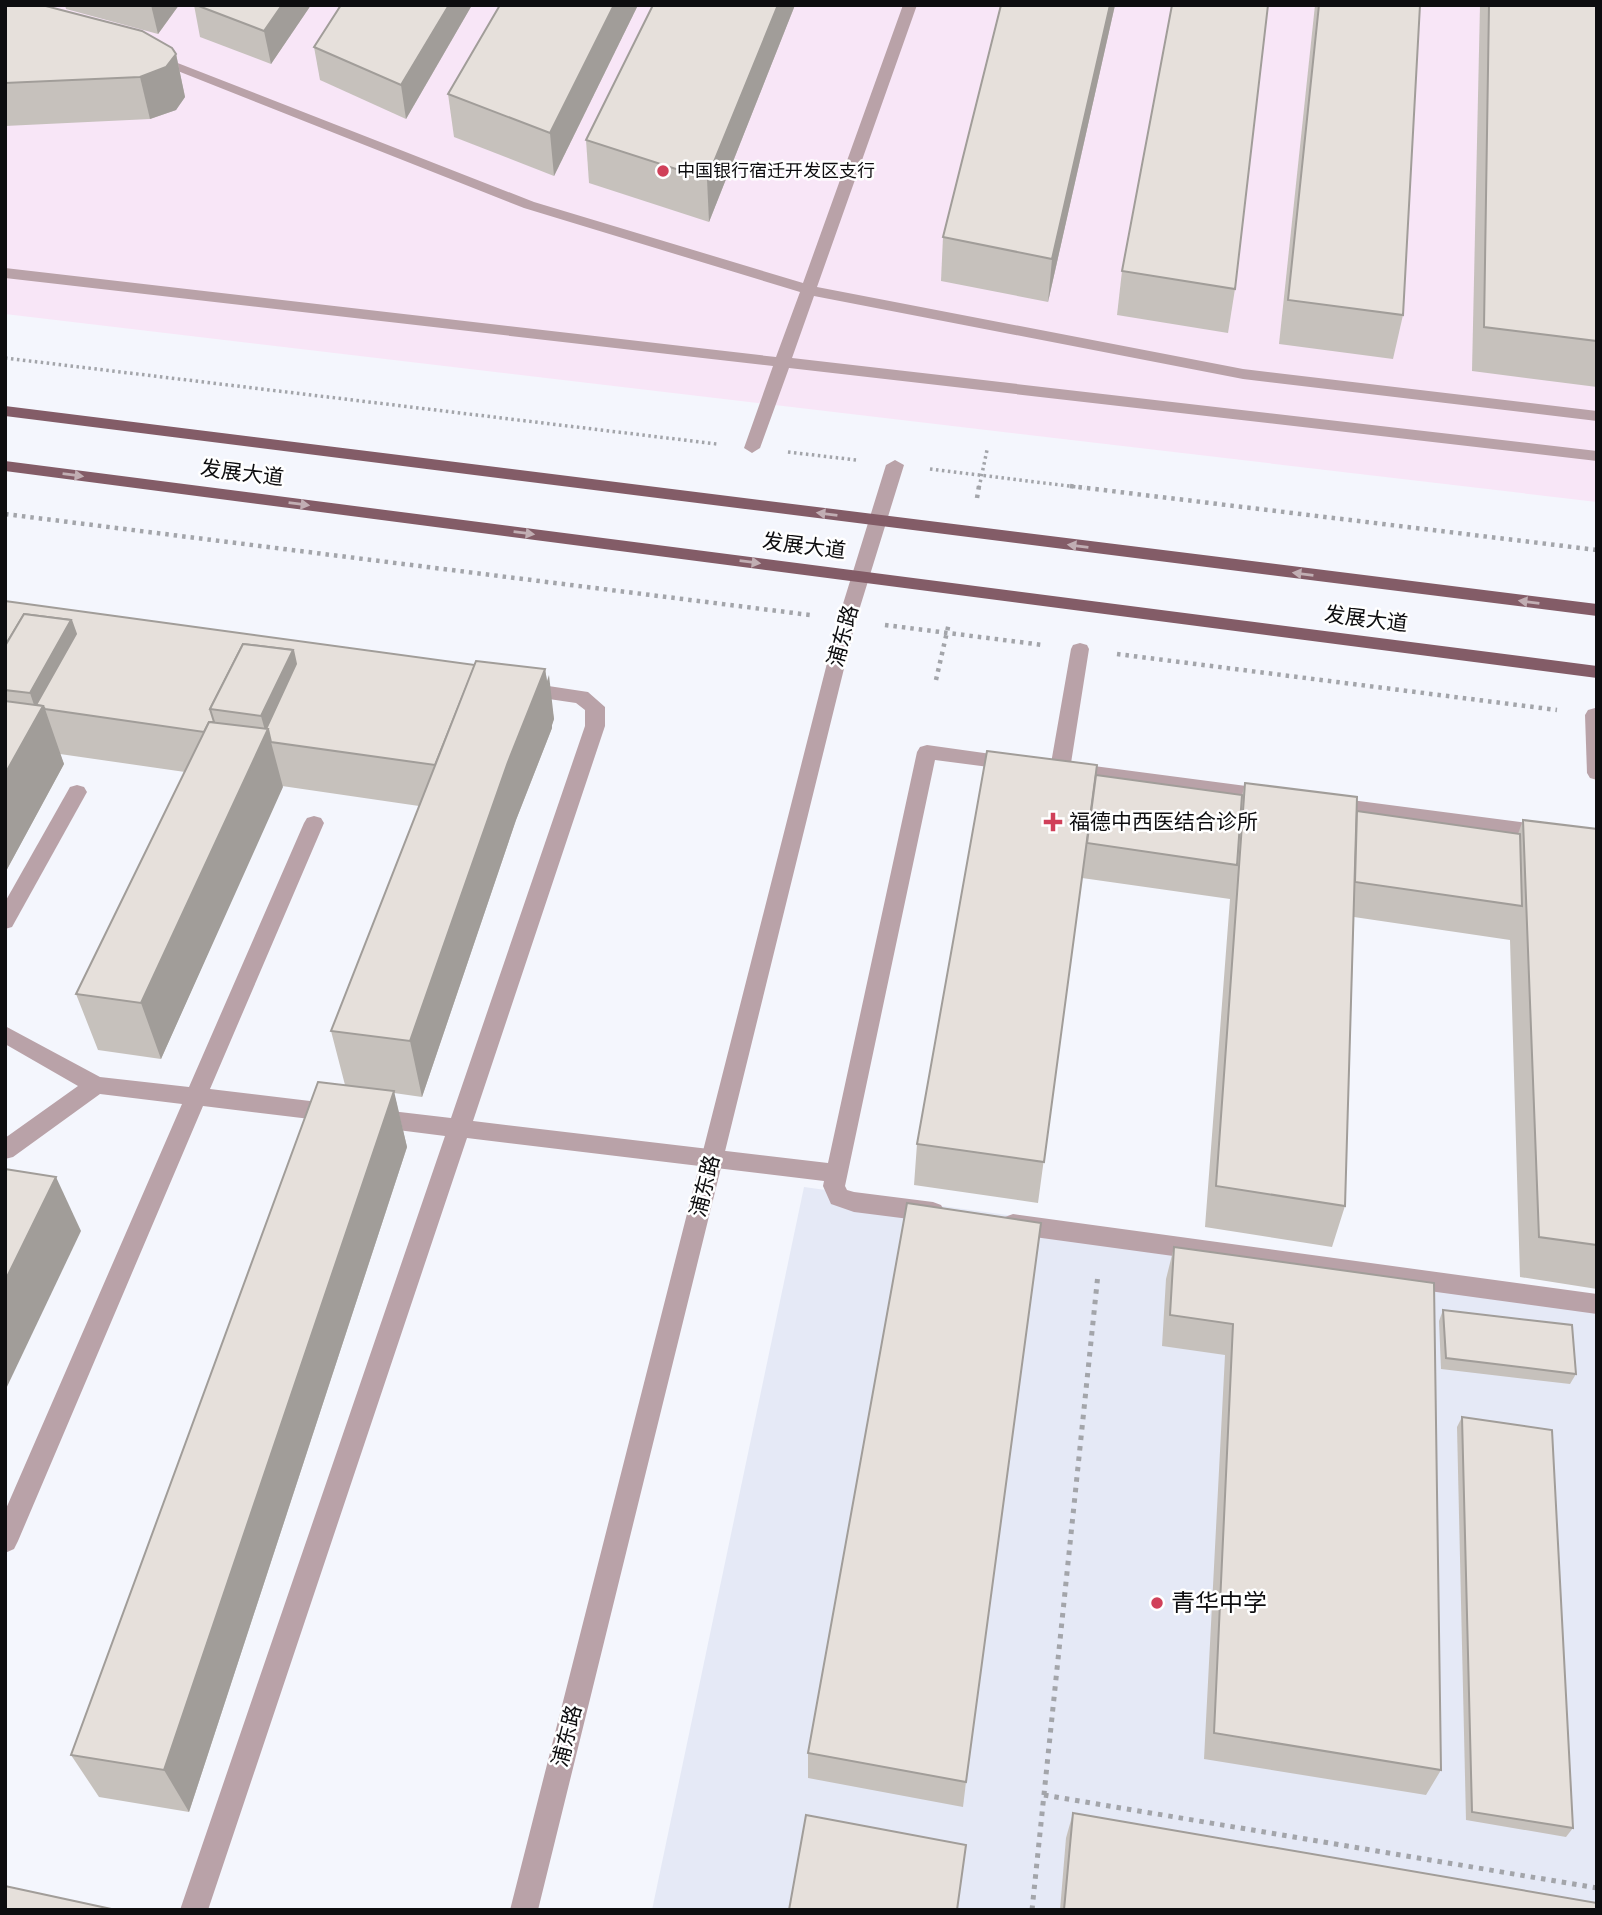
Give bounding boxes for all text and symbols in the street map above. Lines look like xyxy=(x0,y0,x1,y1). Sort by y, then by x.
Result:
place label: 中国银行宿迁开发区支行 xyxy=(677,159,875,182)
marker: 中国银行宿迁开发区支行 xyxy=(655,163,671,179)
street label: 发展大道 xyxy=(199,454,285,491)
one-way arrow xyxy=(62,469,84,480)
one-way arrow xyxy=(288,498,310,509)
one-way arrow xyxy=(816,509,838,520)
one-way arrow xyxy=(513,527,535,538)
street label: 发展大道 xyxy=(761,527,847,564)
one-way arrow xyxy=(1066,540,1088,551)
one-way arrow xyxy=(739,556,761,567)
one-way arrow xyxy=(1292,568,1314,579)
one-way arrow xyxy=(1518,596,1540,607)
street label: 发展大道 xyxy=(1323,600,1409,637)
street label: 浦东路 xyxy=(821,602,864,670)
place label: 福德中西医结合诊所 xyxy=(1069,808,1258,835)
marker: 福德中西医结合诊所 xyxy=(1043,812,1063,832)
street label: 浦东路 xyxy=(684,1152,725,1220)
place label: 青华中学 xyxy=(1171,1587,1267,1618)
marker: 青华中学 xyxy=(1149,1595,1165,1611)
street label: 浦东路 xyxy=(546,1702,587,1770)

